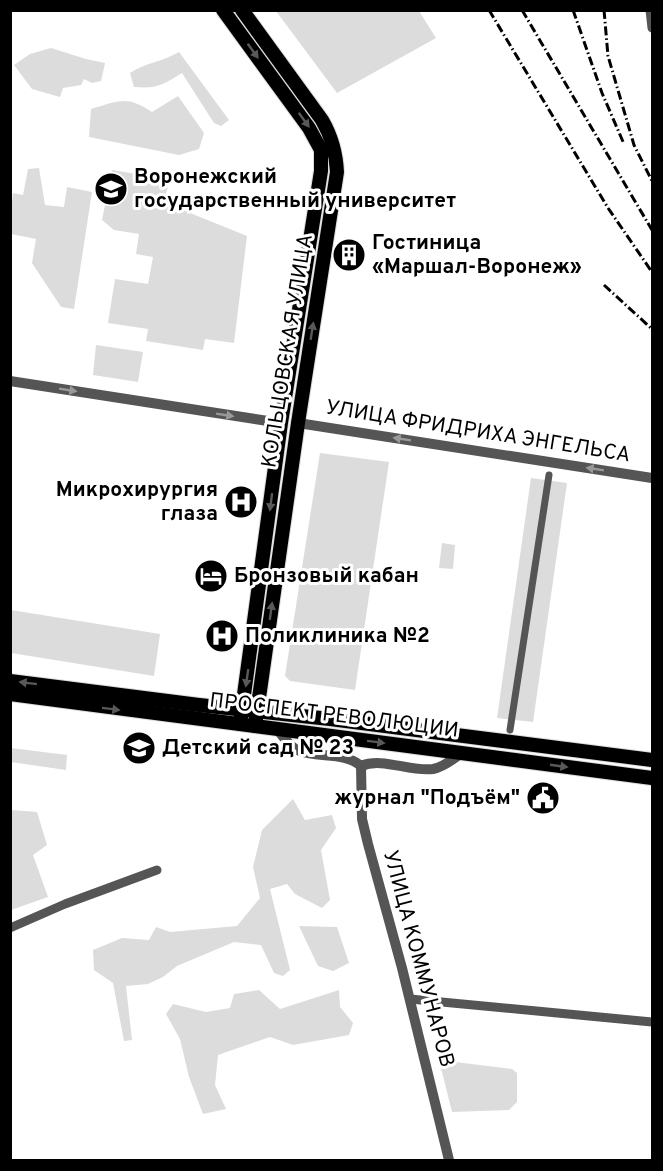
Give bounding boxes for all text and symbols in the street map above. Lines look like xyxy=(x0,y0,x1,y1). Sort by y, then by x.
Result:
one-way arrow xyxy=(247,44,259,59)
one-way arrow xyxy=(297,113,309,128)
place label: Воронежский государственный университет xyxy=(134,164,456,215)
school or university icon: Воронежский государственный университет xyxy=(93,171,129,207)
place label: Гостиница «Маршал-Воронеж» xyxy=(372,230,582,281)
street label: КОЛЬЦОВСКАЯ УЛИЦА xyxy=(256,232,320,470)
building icon: Гостиница «Маршал-Воронеж» xyxy=(331,237,367,273)
one-way arrow xyxy=(308,321,317,340)
one-way arrow xyxy=(59,386,78,395)
street label: УЛИЦА ФРИДРИХА ЭНГЕЛЬСА xyxy=(324,395,632,469)
one-way arrow xyxy=(216,410,235,419)
one-way arrow xyxy=(392,435,411,444)
one-way arrow xyxy=(585,465,604,474)
place label: Микрохирургия глаза xyxy=(56,477,218,528)
hospital icon: Микрохирургия глаза xyxy=(223,484,259,520)
one-way arrow xyxy=(267,493,276,512)
hotel icon: Бронзовый кабан xyxy=(193,558,229,594)
place label: Бронзовый кабан xyxy=(234,563,419,590)
one-way arrow xyxy=(267,602,276,621)
hospital icon: Поликлиника №2 xyxy=(204,618,240,654)
place label: Поликлиника №2 xyxy=(245,623,430,650)
one-way arrow xyxy=(242,668,251,687)
one-way arrow xyxy=(18,679,37,688)
street label: ПРОСПЕКТ РЕВОЛЮЦИИ xyxy=(208,687,460,745)
one-way arrow xyxy=(101,704,120,713)
school or university icon: Детский сад № 23 xyxy=(121,730,157,766)
place label: Детский сад № 23 xyxy=(162,735,354,762)
one-way arrow xyxy=(366,737,385,747)
one-way arrow xyxy=(549,761,568,771)
public building icon: журнал "Подъём" xyxy=(525,780,561,816)
place label: журнал "Подъём" xyxy=(334,785,520,812)
street label: УЛИЦА КОММУНАРОВ xyxy=(376,848,460,1070)

